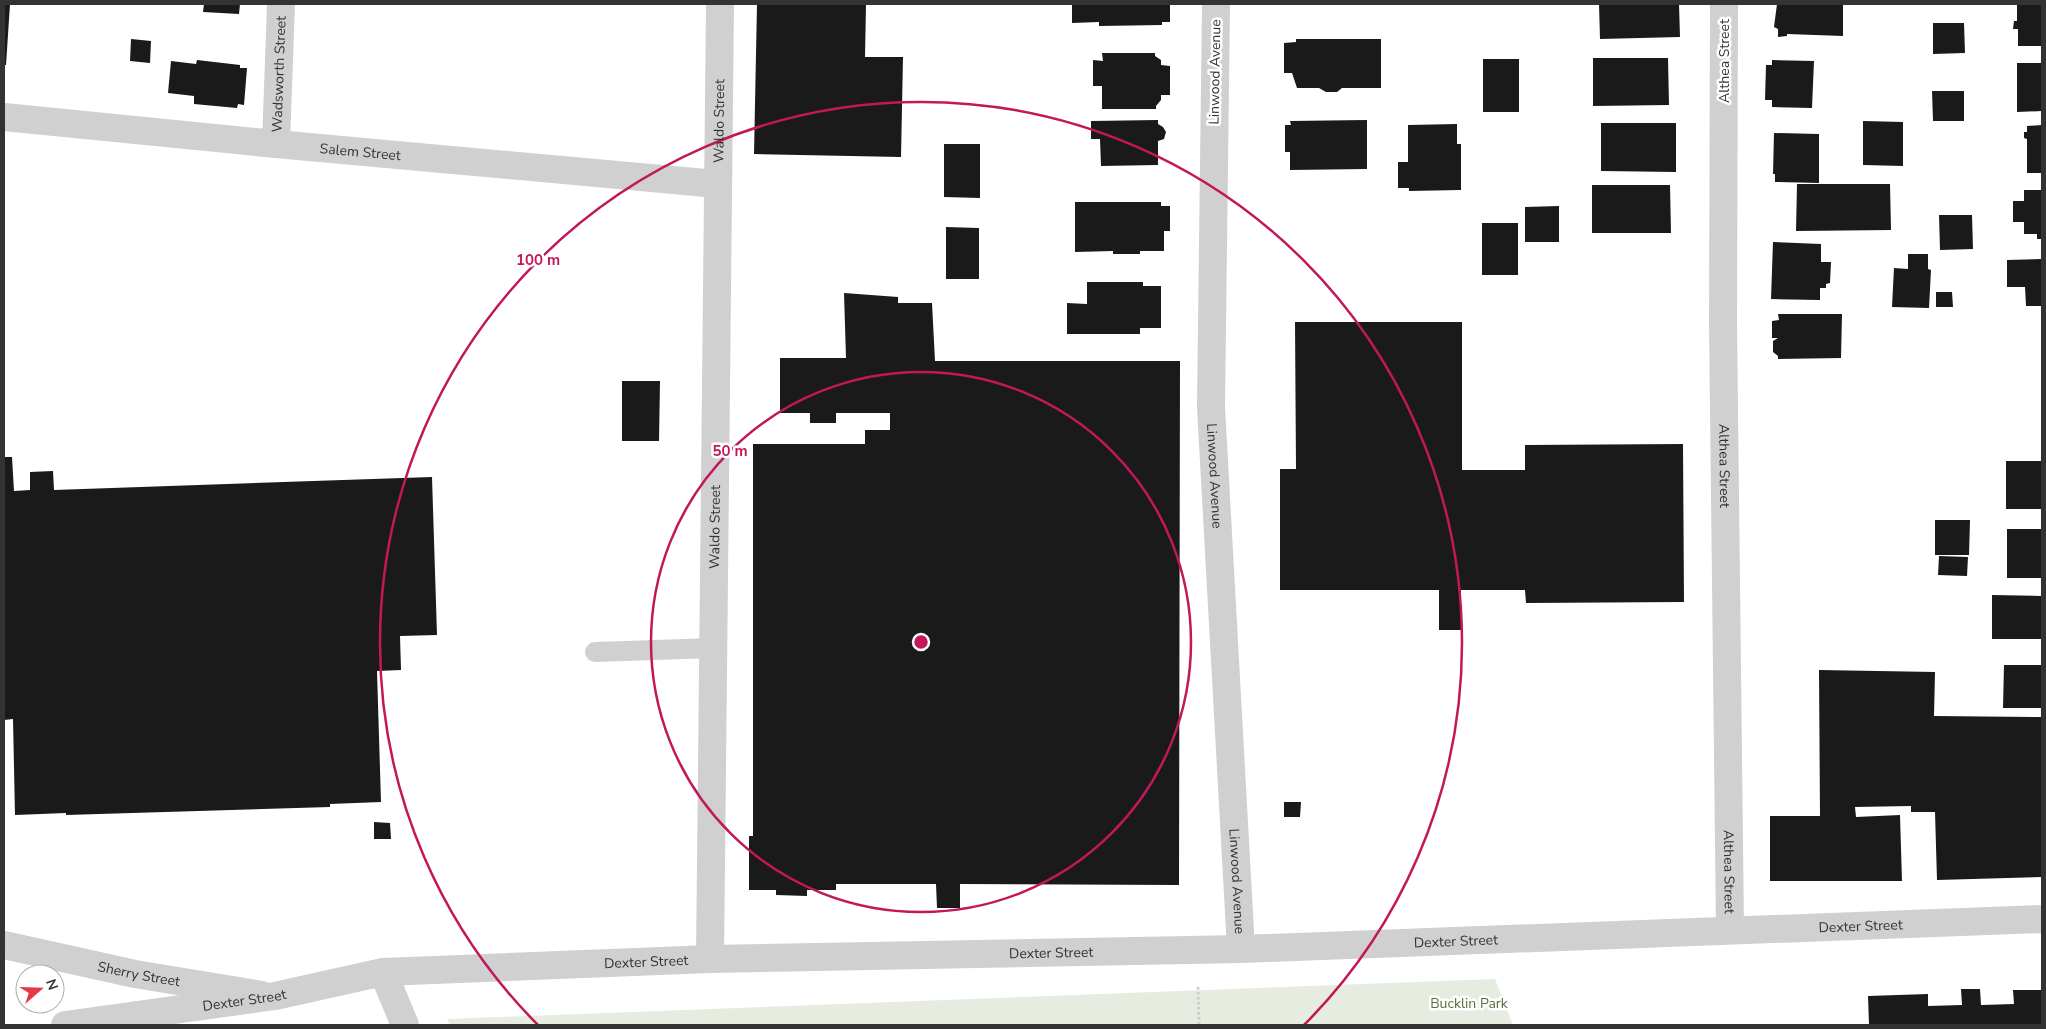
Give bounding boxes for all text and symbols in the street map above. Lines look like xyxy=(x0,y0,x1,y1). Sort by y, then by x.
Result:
street label: Wadsworth Street xyxy=(267,15,290,133)
street label: Linwood Avenue xyxy=(1205,19,1225,125)
street label: Althea Street xyxy=(1715,19,1734,103)
street label: Waldo Street xyxy=(709,79,729,163)
street label: Salem Street xyxy=(319,139,402,165)
text: 100 m xyxy=(516,250,560,270)
street label: Linwood Avenue xyxy=(1202,423,1227,529)
street label: Althea Street xyxy=(1715,424,1735,508)
text: 50 m xyxy=(712,441,748,461)
street label: Waldo Street xyxy=(705,485,724,569)
centre of rings xyxy=(912,633,930,651)
street label: Linwood Avenue xyxy=(1225,828,1250,934)
street label: Althea Street xyxy=(1719,830,1739,914)
street label: Dexter Street xyxy=(1818,915,1903,937)
street label: Dexter Street xyxy=(1413,930,1498,952)
street label: Dexter Street xyxy=(1009,942,1093,963)
street label: Dexter Street xyxy=(604,950,689,973)
street label: Sherry Street xyxy=(96,957,182,991)
north arrow xyxy=(15,964,65,1014)
text: N xyxy=(41,977,62,993)
street label: Dexter Street xyxy=(201,984,288,1015)
park label: Bucklin Park xyxy=(1430,994,1509,1013)

